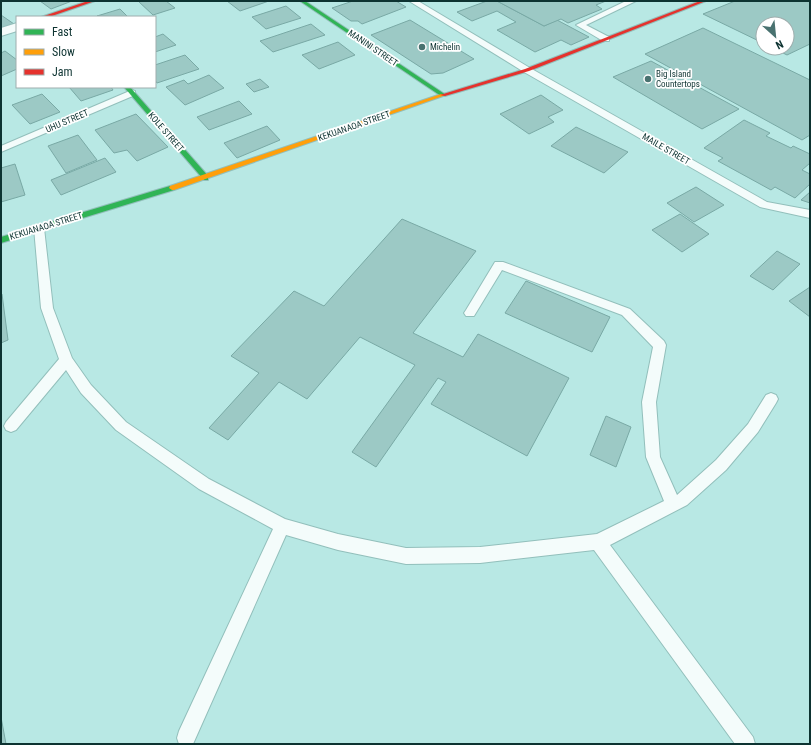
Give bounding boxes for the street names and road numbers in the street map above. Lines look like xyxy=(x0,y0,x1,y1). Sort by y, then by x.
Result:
street label: MANINI STREET xyxy=(346,28,400,68)
street label: UHU STREET xyxy=(44,107,90,135)
street label: KEKUANAOA STREET xyxy=(317,109,392,143)
street label: KOLE STREET xyxy=(146,110,186,154)
street label: MAILE STREET xyxy=(641,131,692,167)
street label: KEKUANAOA STREET xyxy=(8,210,84,242)

